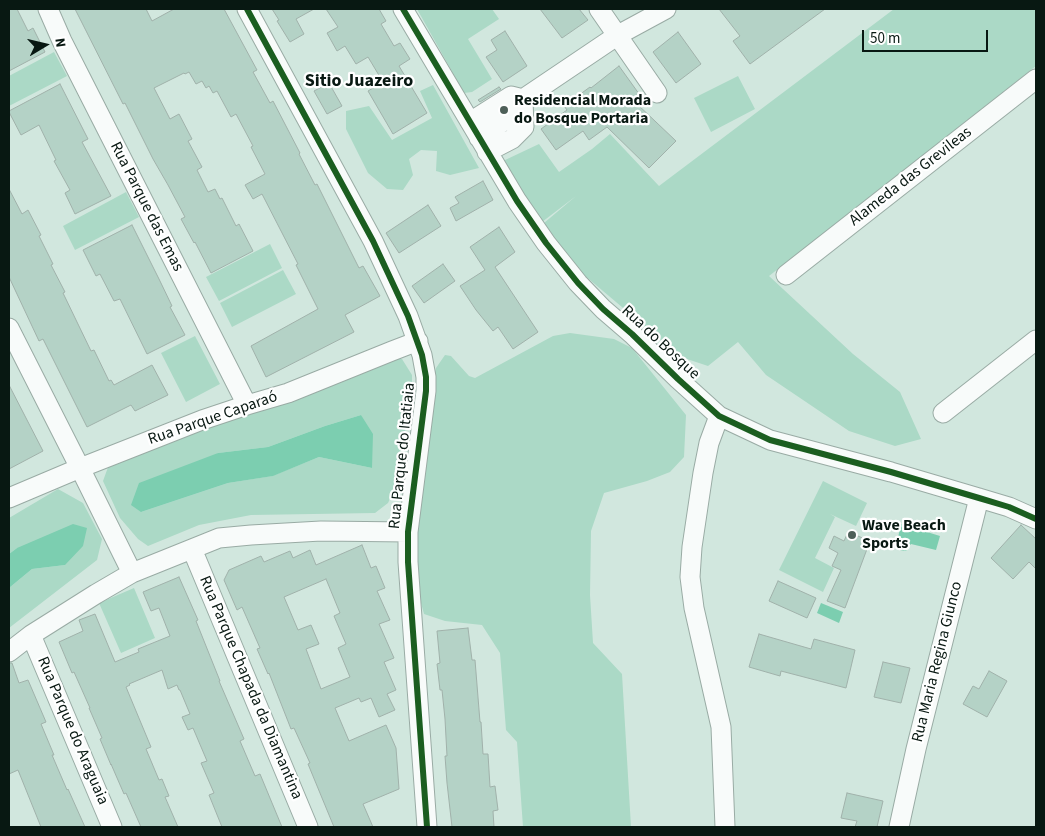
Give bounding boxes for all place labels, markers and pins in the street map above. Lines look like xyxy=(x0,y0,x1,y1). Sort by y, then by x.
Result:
place label: Residencial Morada do Bosque Portaria xyxy=(514,91,651,129)
marker: Residencial Morada do Bosque Portaria xyxy=(498,104,510,116)
place label: Wave Beach Sports xyxy=(862,516,946,554)
marker: Wave Beach Sports xyxy=(846,529,858,541)

